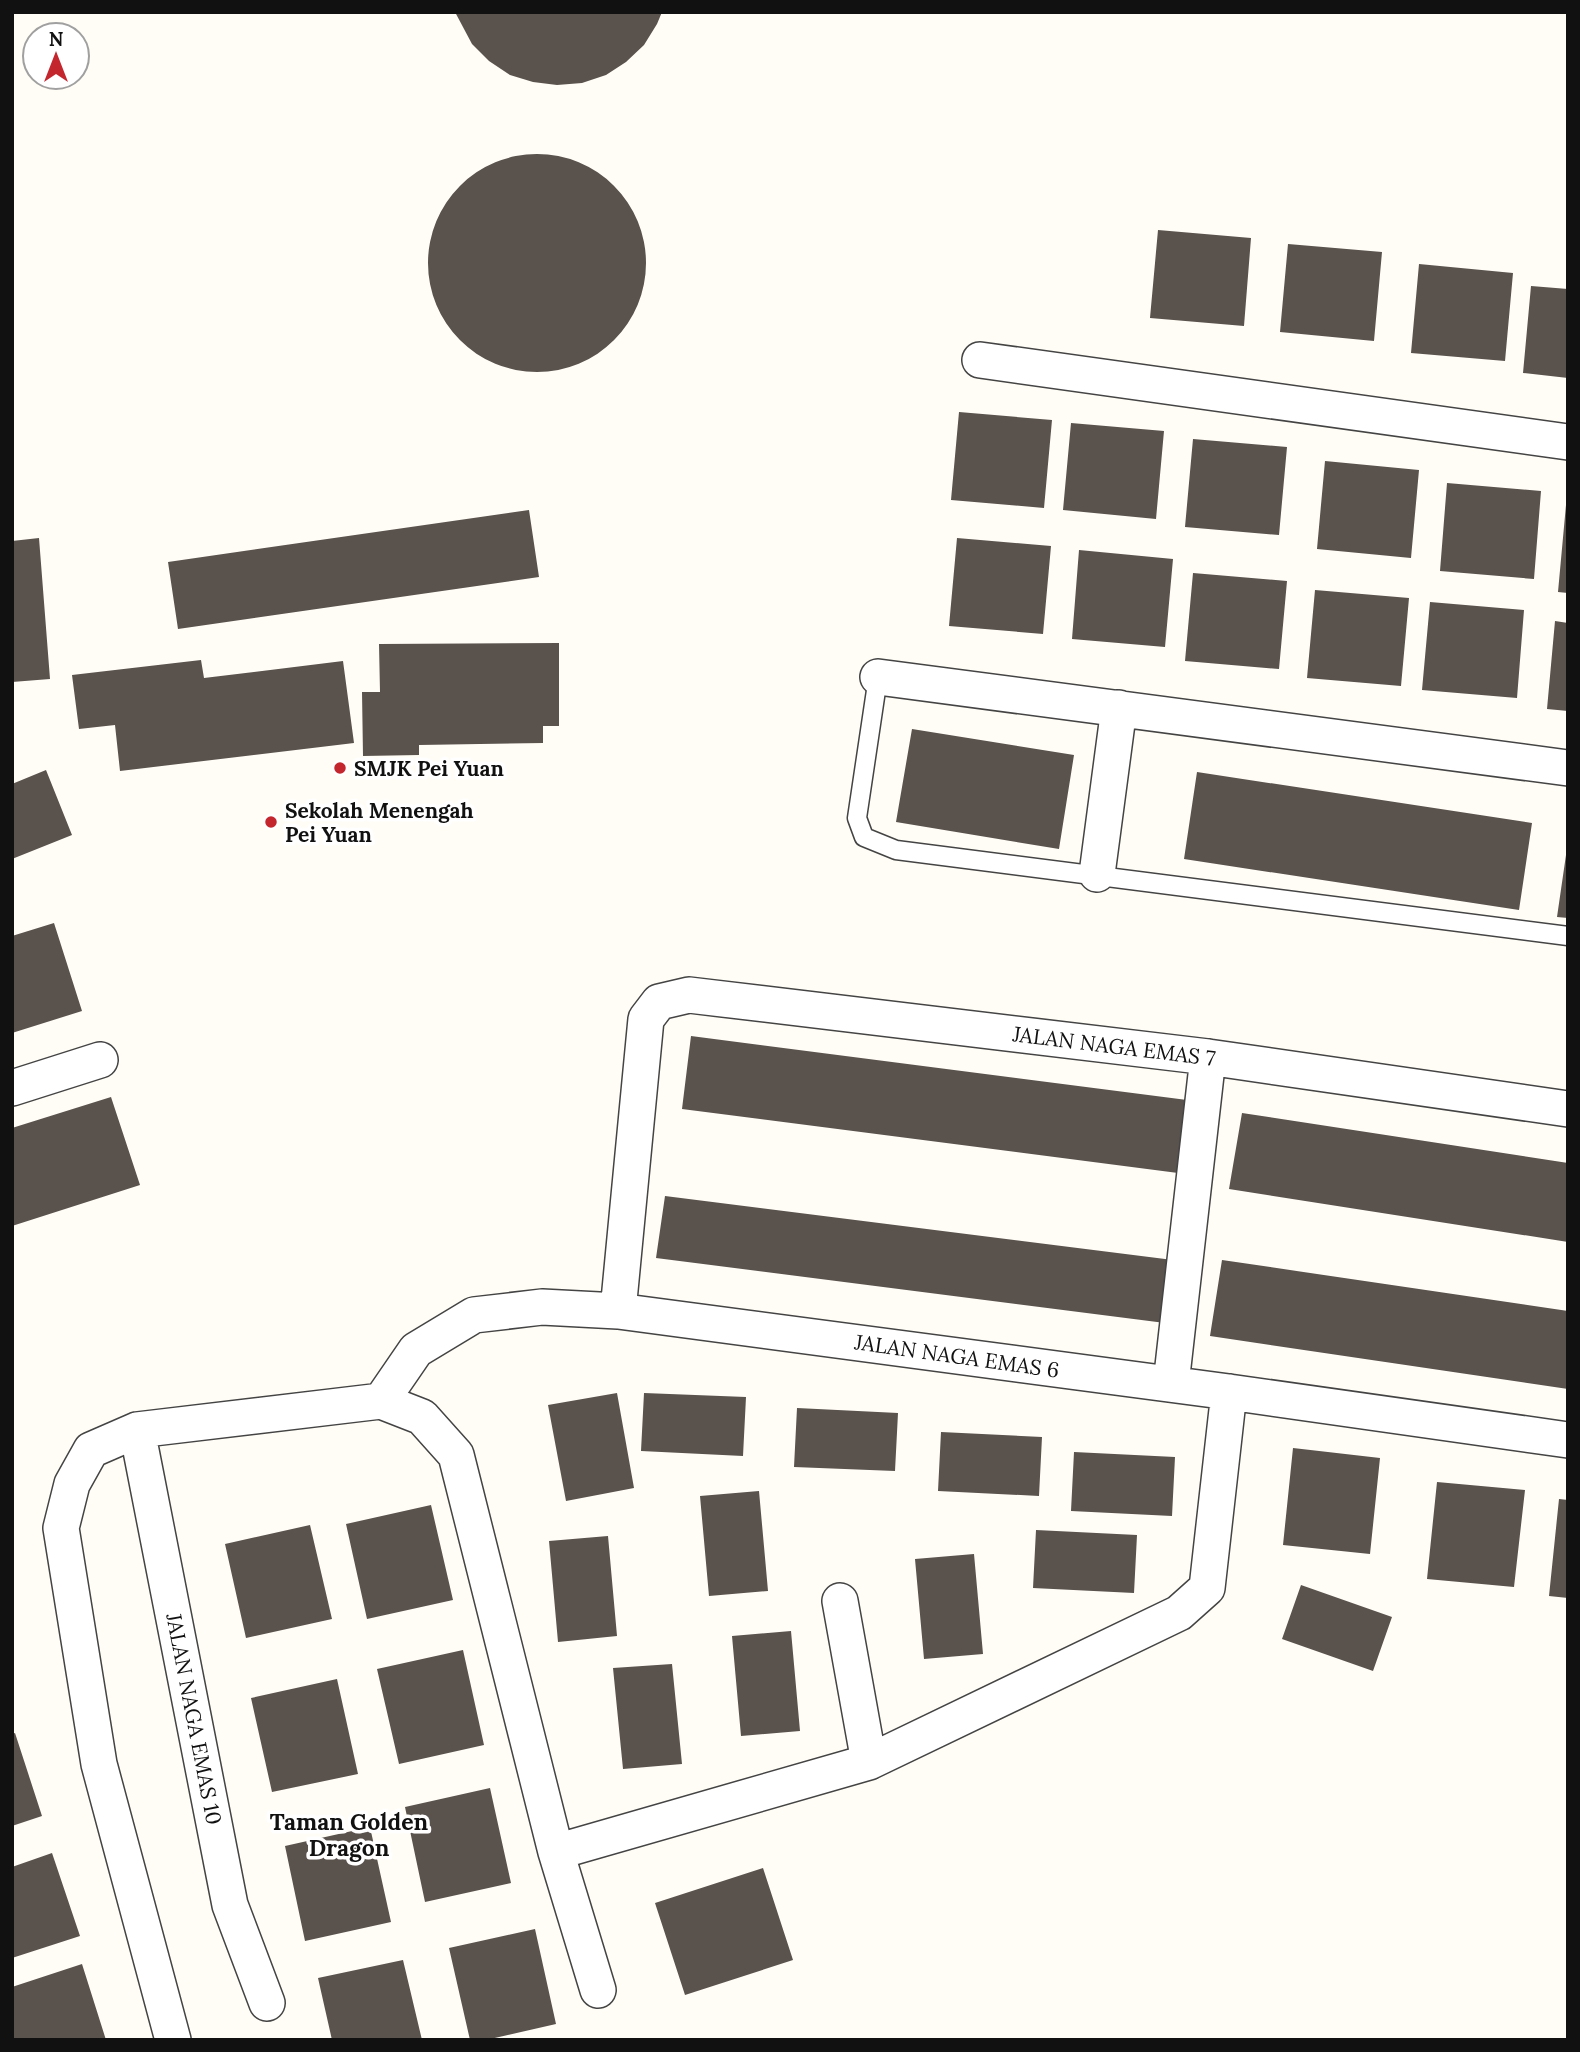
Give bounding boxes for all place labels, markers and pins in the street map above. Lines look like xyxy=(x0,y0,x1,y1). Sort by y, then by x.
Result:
place label: SMJK Pei Yuan xyxy=(354,755,504,782)
marker: SMJK Pei Yuan xyxy=(332,760,348,776)
place label: Sekolah Menengah Pei Yuan xyxy=(285,797,474,848)
marker: Sekolah Menengah Pei Yuan xyxy=(263,814,279,830)

